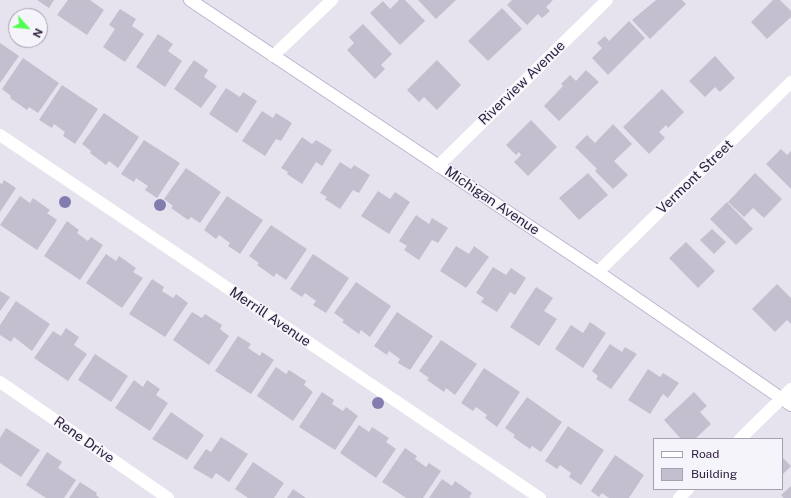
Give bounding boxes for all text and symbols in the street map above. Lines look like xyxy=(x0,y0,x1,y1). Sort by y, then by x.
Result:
north arrow xyxy=(8,8,48,48)
text: N xyxy=(31,26,45,40)
street label: Riverview Avenue xyxy=(475,37,569,129)
street label: Vermont Street xyxy=(653,136,737,218)
street label: Michigan Avenue xyxy=(441,163,543,239)
street label: Merrill Avenue xyxy=(226,284,314,350)
street label: Rene Drive xyxy=(50,413,118,467)
legend xyxy=(653,438,783,490)
text: Road xyxy=(691,447,719,461)
text: Building xyxy=(691,467,737,481)

